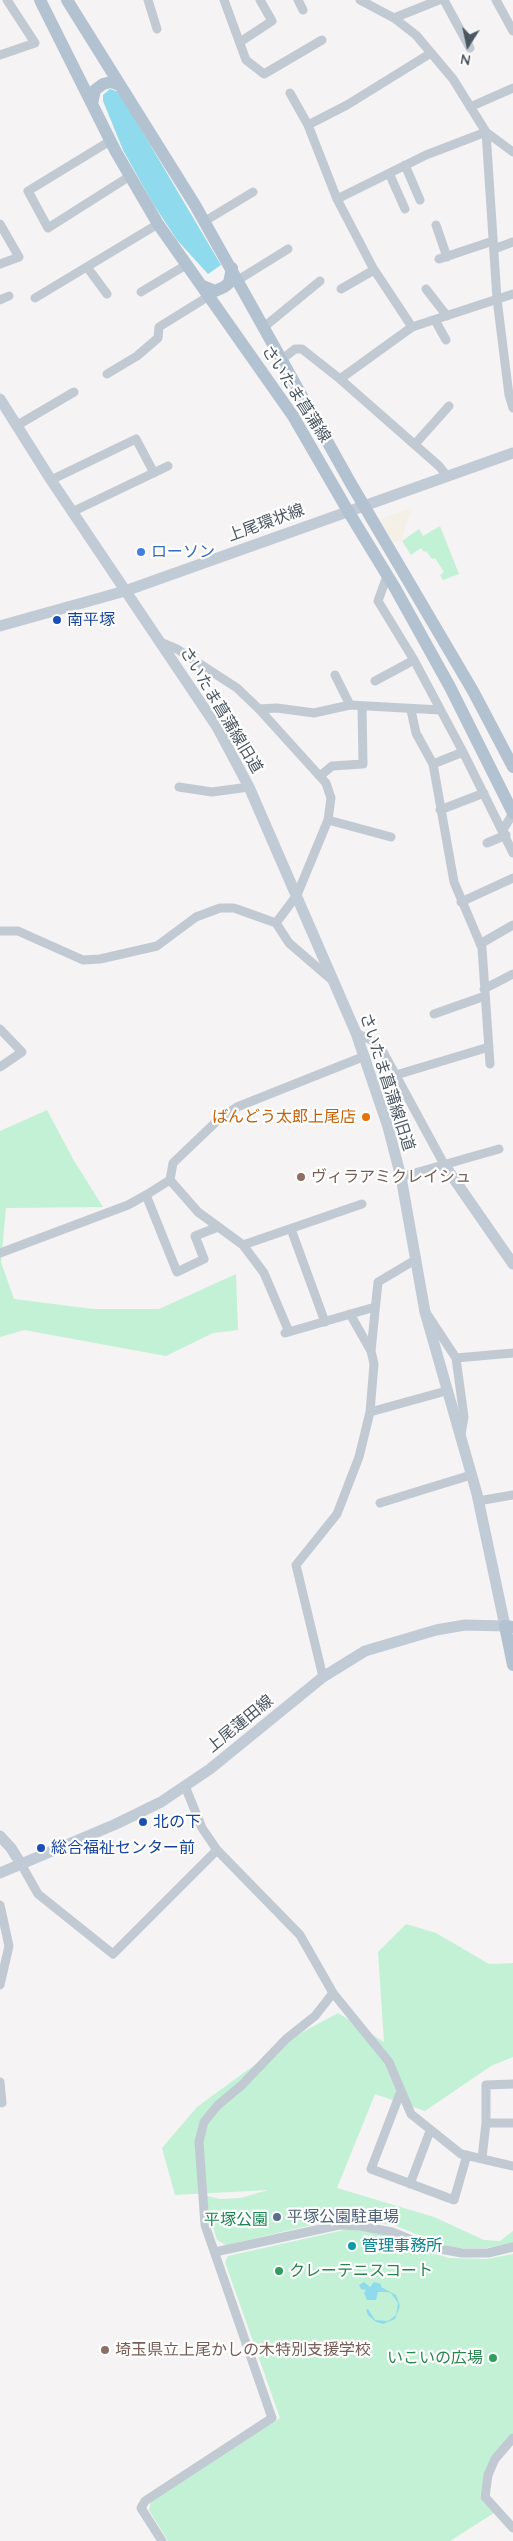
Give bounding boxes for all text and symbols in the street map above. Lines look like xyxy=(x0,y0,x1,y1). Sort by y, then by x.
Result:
north arrow xyxy=(443,20,493,70)
text: N xyxy=(459,50,472,70)
street label: さいたま菖蒲線 xyxy=(257,342,335,446)
street label: 上尾環状線 xyxy=(225,500,307,546)
place label: ローソン xyxy=(151,542,215,562)
marker: ローソン xyxy=(135,546,147,558)
place label: 南平塚 xyxy=(67,610,115,630)
marker: 南平塚 xyxy=(51,614,63,626)
street label: さいたま菖蒲線旧道 xyxy=(176,643,266,777)
street label: さいたま菖蒲線旧道 xyxy=(356,1011,418,1153)
place label: ばんどう太郎上尾店 xyxy=(212,1107,356,1127)
marker: ばんどう太郎上尾店 xyxy=(360,1111,372,1123)
place label: ヴィラアミクレイシュ xyxy=(311,1167,471,1187)
marker: ヴィラアミクレイシュ xyxy=(295,1171,307,1183)
street label: 上尾蓮田線 xyxy=(203,1691,277,1757)
place label: 北の下 xyxy=(153,1812,201,1832)
marker: 北の下 xyxy=(137,1816,149,1828)
place label: 総合福祉センター前 xyxy=(51,1838,195,1858)
marker: 総合福祉センター前 xyxy=(35,1842,47,1854)
place label: 平塚公園駐車場 xyxy=(287,2207,399,2227)
park label: 平塚公園 xyxy=(204,2210,268,2230)
marker: 平塚公園駐車場 xyxy=(271,2211,283,2223)
place label: 管理事務所 xyxy=(362,2236,442,2256)
marker: 管理事務所 xyxy=(346,2240,358,2252)
place label: クレーテニスコート xyxy=(289,2261,433,2281)
marker: クレーテニスコート xyxy=(273,2265,285,2277)
place label: 埼玉県立上尾かしの木特別支援学校 xyxy=(115,2340,371,2360)
marker: 埼玉県立上尾かしの木特別支援学校 xyxy=(99,2344,111,2356)
place label: いこいの広場 xyxy=(387,2348,483,2368)
marker: いこいの広場 xyxy=(487,2352,499,2364)

